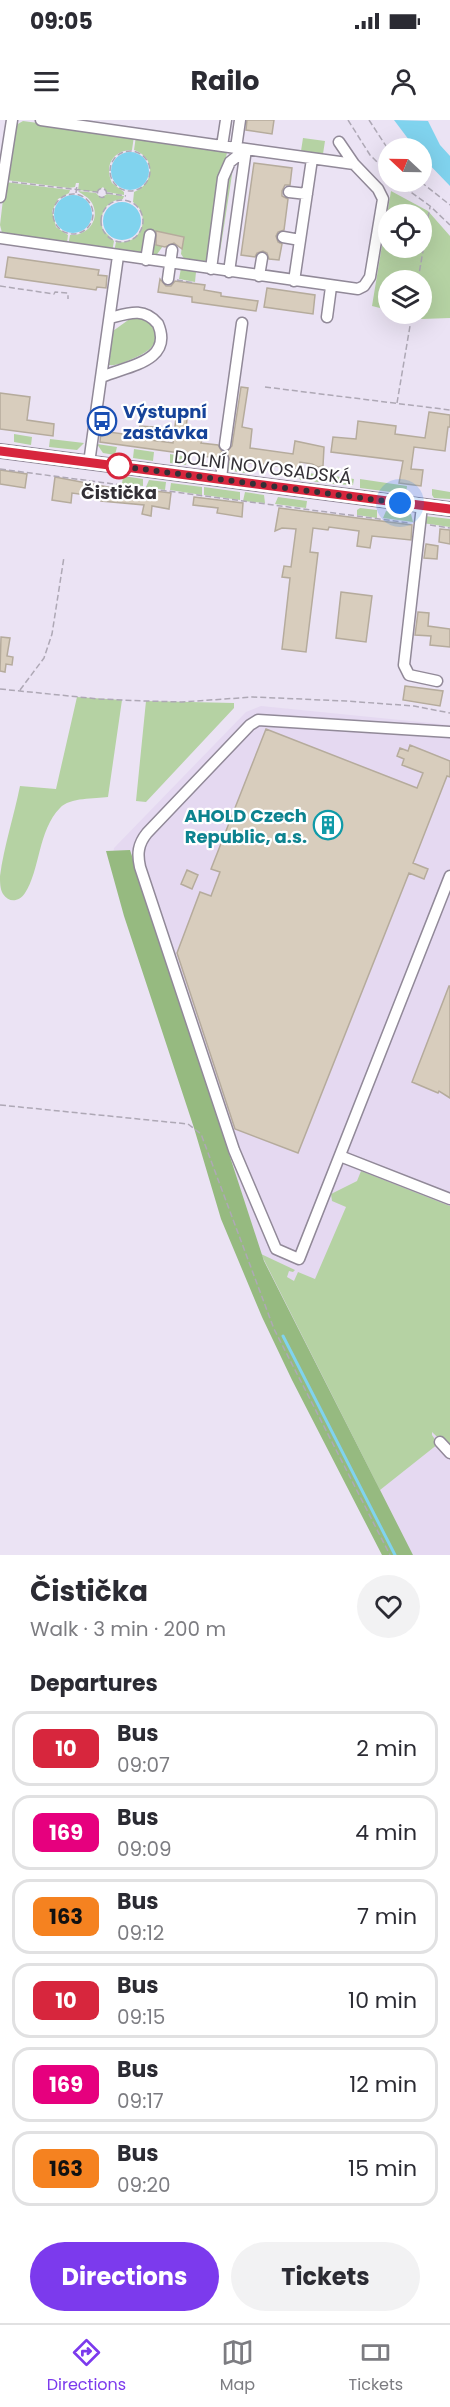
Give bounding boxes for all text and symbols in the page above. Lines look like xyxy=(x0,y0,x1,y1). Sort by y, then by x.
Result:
text: 09:05 xyxy=(30,6,93,37)
text: Railo xyxy=(190,62,260,99)
icon: menu xyxy=(30,65,63,98)
icon: person xyxy=(387,65,420,98)
north arrow xyxy=(378,138,432,192)
map controls xyxy=(378,138,432,324)
button: locate xyxy=(378,204,432,258)
button: layers xyxy=(378,270,432,324)
place label: Výstupní zastávka xyxy=(123,399,208,445)
bus stop icon: Výstupní zastávka xyxy=(86,405,118,437)
street label: DOLNÍ NOVOSADSKÁ xyxy=(173,444,353,490)
marker: Čistička xyxy=(106,453,132,479)
place label: Čistička xyxy=(81,480,157,505)
your location xyxy=(385,488,415,518)
place label: AHOLD Czech Republic, a.s. xyxy=(184,803,307,849)
building icon: AHOLD Czech Republic, a.s. xyxy=(312,809,344,841)
text: Čistička xyxy=(30,1572,148,1611)
button: heart xyxy=(357,1575,420,1638)
text: Walk · 3 min · 200 m xyxy=(30,1615,226,1643)
text: Departures xyxy=(30,1668,158,1699)
text: Bus xyxy=(117,1718,159,1749)
text: 2 min xyxy=(356,1733,417,1764)
text: 10 xyxy=(55,1734,77,1763)
text: 09:07 xyxy=(117,1751,170,1779)
text: Bus xyxy=(117,1802,159,1833)
text: 4 min xyxy=(355,1817,417,1848)
text: 169 xyxy=(49,1818,83,1847)
text: 09:09 xyxy=(117,1835,172,1863)
text: Bus xyxy=(117,1886,159,1917)
text: 7 min xyxy=(357,1901,417,1932)
text: 163 xyxy=(49,1902,83,1931)
text: 09:12 xyxy=(117,1919,164,1947)
text: Bus xyxy=(117,1970,159,2001)
text: 10 min xyxy=(348,1985,417,2016)
text: 10 xyxy=(55,1986,77,2015)
text: 09:15 xyxy=(117,2003,165,2031)
text: Bus xyxy=(117,2054,159,2085)
text: 12 min xyxy=(349,2069,417,2100)
text: 169 xyxy=(49,2070,83,2099)
text: 09:17 xyxy=(117,2087,164,2115)
text: Bus xyxy=(117,2138,159,2169)
text: 15 min xyxy=(348,2153,417,2184)
text: 163 xyxy=(49,2154,83,2183)
text: 09:20 xyxy=(117,2171,170,2199)
button: Directions xyxy=(30,2242,219,2311)
button: Tickets xyxy=(231,2242,420,2311)
tab: Directions xyxy=(47,2336,126,2397)
tab: Map xyxy=(220,2336,255,2397)
tab: Tickets xyxy=(349,2336,403,2397)

